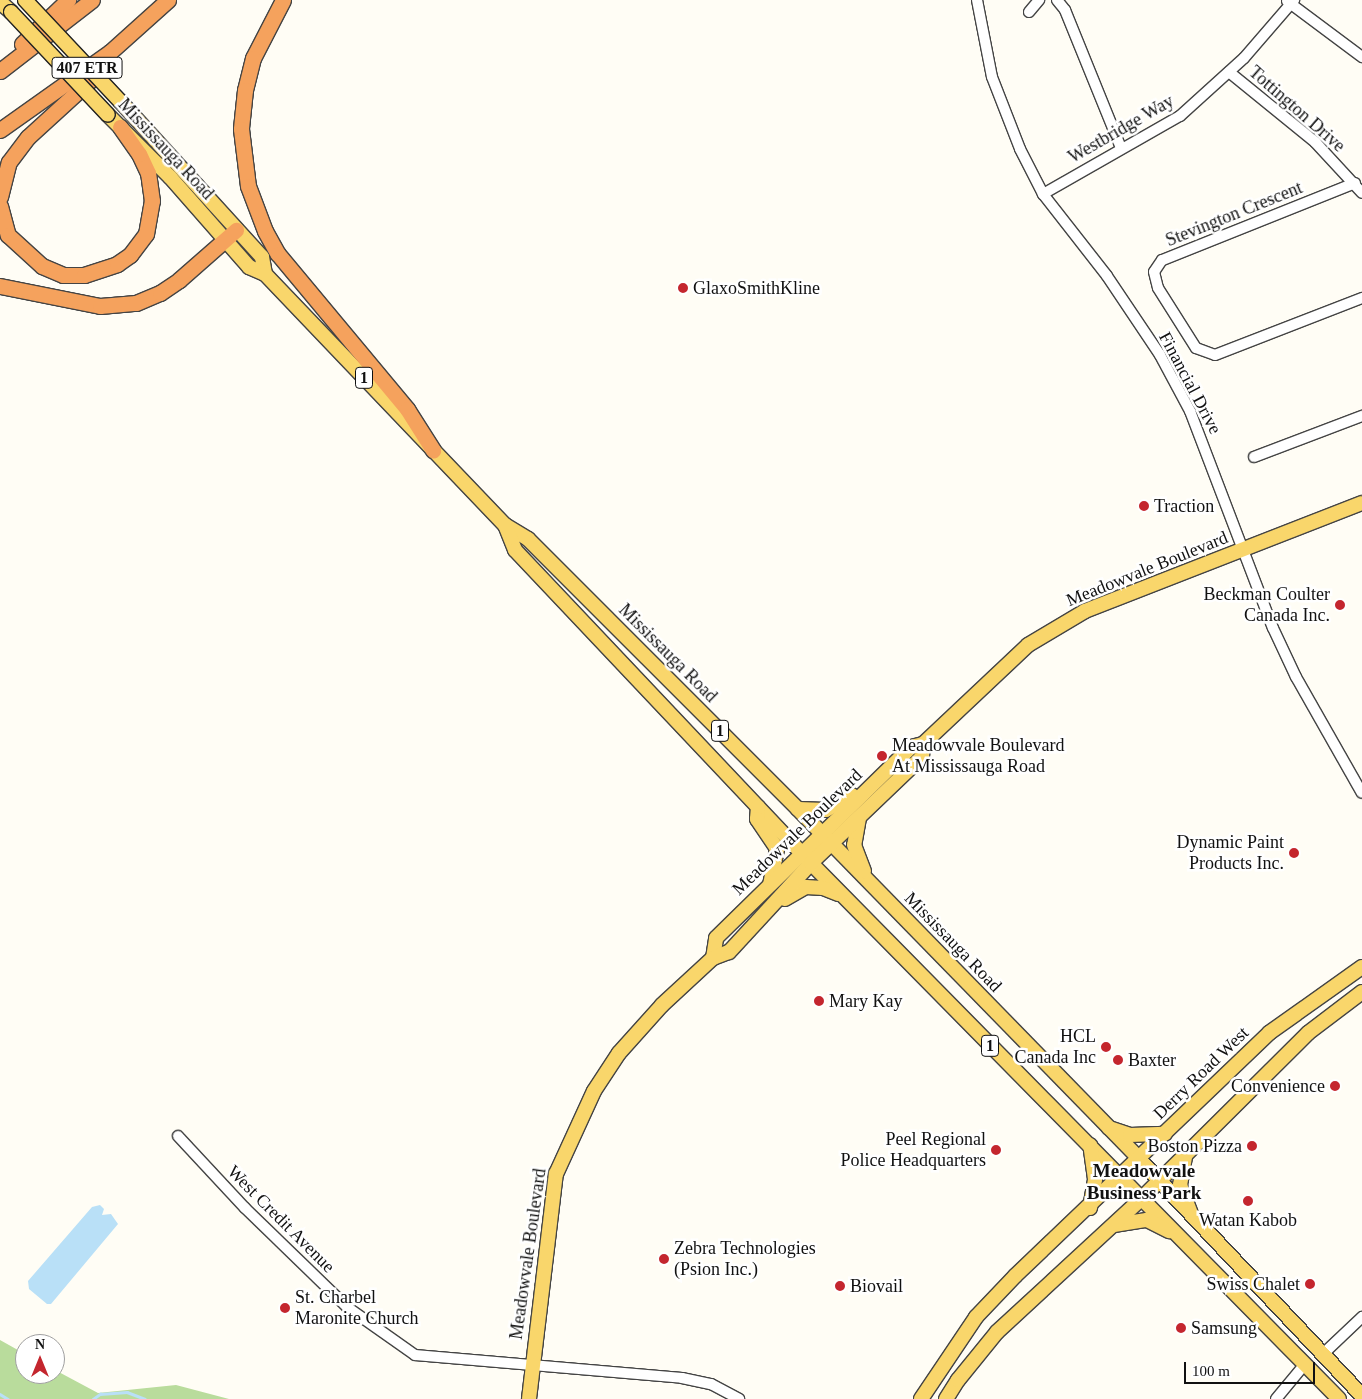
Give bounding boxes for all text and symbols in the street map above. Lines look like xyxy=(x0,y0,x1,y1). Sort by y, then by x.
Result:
road number: 407 ETR xyxy=(51,54,123,82)
street label: Tottington Drive xyxy=(1245,61,1349,157)
street label: Westbridge Way xyxy=(1064,90,1178,168)
street label: Mississauga Road xyxy=(114,94,218,204)
street label: Stevington Crescent xyxy=(1163,177,1305,251)
place label: GlaxoSmithKline xyxy=(693,277,820,299)
marker: GlaxoSmithKline xyxy=(677,282,689,294)
street label: Financial Drive xyxy=(1154,328,1226,438)
road number: 1 xyxy=(354,364,374,392)
place label: Traction xyxy=(1154,495,1214,517)
marker: Traction xyxy=(1138,500,1150,512)
street label: Meadowvale Boulevard xyxy=(1063,527,1231,611)
place label: Beckman Coulter Canada Inc. xyxy=(1204,584,1330,626)
street label: Mississauga Road xyxy=(614,599,722,707)
marker: Beckman Coulter Canada Inc. xyxy=(1334,599,1346,611)
road number: 1 xyxy=(710,718,730,744)
place label: Meadowvale Boulevard At Mississauga Road xyxy=(892,735,1064,778)
marker: Meadowvale Boulevard At Mississauga Road xyxy=(876,750,888,762)
street label: Meadowvale Boulevard xyxy=(727,764,867,900)
place label: Dynamic Paint Products Inc. xyxy=(1177,832,1284,874)
marker: Dynamic Paint Products Inc. xyxy=(1288,847,1300,859)
street label: Mississauga Road xyxy=(900,888,1006,996)
place label: Mary Kay xyxy=(829,990,902,1012)
marker: Mary Kay xyxy=(813,995,825,1007)
street label: Derry Road West xyxy=(1149,1022,1253,1124)
place label: HCL Canada Inc xyxy=(1015,1026,1096,1068)
road number: 1 xyxy=(980,1032,1000,1060)
marker: HCL Canada Inc xyxy=(1100,1041,1112,1053)
place label: Baxter xyxy=(1128,1049,1176,1071)
marker: Baxter xyxy=(1112,1054,1124,1066)
place label: Convenience xyxy=(1231,1075,1325,1097)
marker: Convenience xyxy=(1329,1080,1341,1092)
place label: Peel Regional Police Headquarters xyxy=(841,1129,986,1172)
place label: Boston Pizza xyxy=(1148,1135,1242,1157)
marker: Boston Pizza xyxy=(1246,1140,1258,1152)
marker: Peel Regional Police Headquarters xyxy=(990,1144,1002,1156)
street label: West Credit Avenue xyxy=(222,1160,340,1278)
district label: Meadowvale Business Park xyxy=(1087,1160,1201,1204)
street label: Meadowvale Boulevard xyxy=(505,1167,551,1341)
marker: Watan Kabob xyxy=(1242,1195,1254,1207)
place label: Watan Kabob xyxy=(1199,1209,1297,1231)
place label: Zebra Technologies (Psion Inc.) xyxy=(674,1238,816,1280)
marker: Zebra Technologies (Psion Inc.) xyxy=(658,1253,670,1265)
place label: Swiss Chalet xyxy=(1206,1273,1300,1295)
place label: Biovail xyxy=(850,1275,903,1297)
marker: Swiss Chalet xyxy=(1304,1278,1316,1290)
marker: Biovail xyxy=(834,1280,846,1292)
place label: St. Charbel Maronite Church xyxy=(295,1287,418,1330)
marker: St. Charbel Maronite Church xyxy=(279,1302,291,1314)
place label: Samsung xyxy=(1191,1317,1257,1339)
marker: Samsung xyxy=(1175,1322,1187,1334)
north arrow xyxy=(15,1334,65,1384)
text: N xyxy=(35,1337,45,1352)
scale bar xyxy=(1187,1352,1318,1384)
text: 100 m xyxy=(1192,1363,1230,1379)

